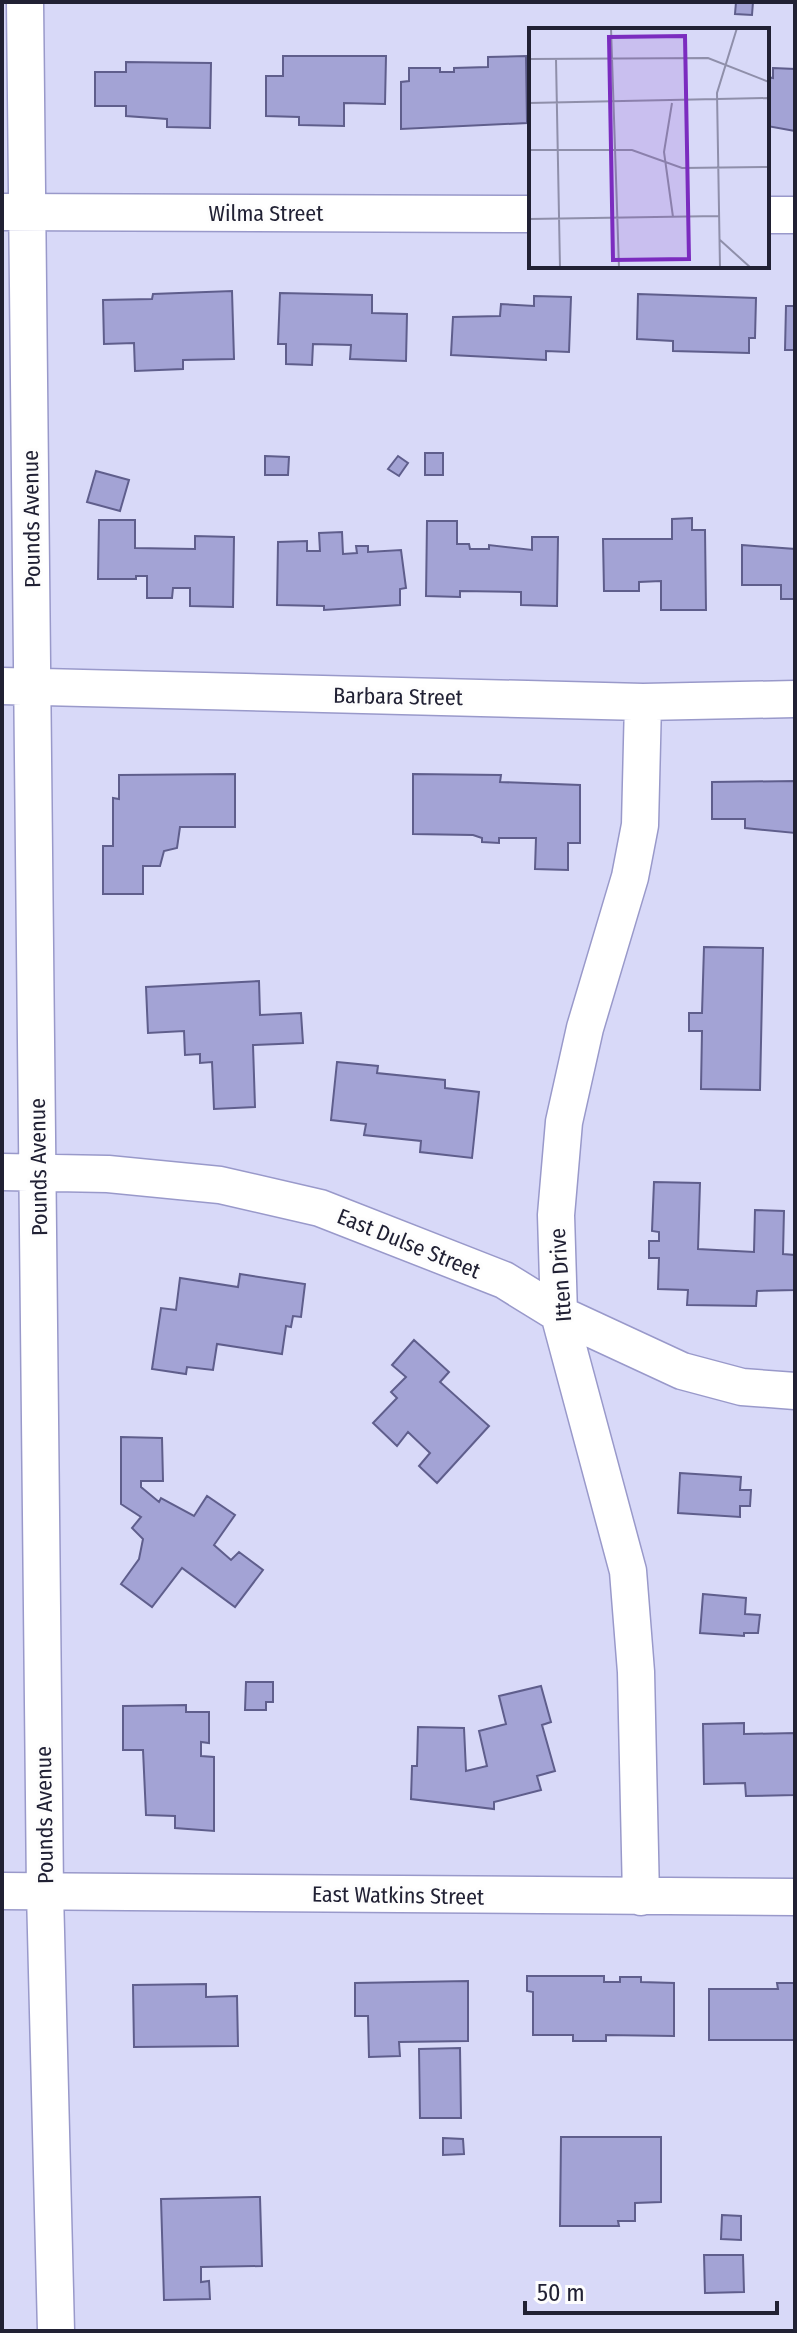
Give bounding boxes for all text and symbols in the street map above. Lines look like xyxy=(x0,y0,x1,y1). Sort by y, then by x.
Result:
inset map xyxy=(529,28,769,268)
street label: Wilma Street xyxy=(209,200,324,227)
street label: Pounds Avenue xyxy=(17,450,46,588)
street label: Barbara Street xyxy=(333,682,464,711)
street label: Pounds Avenue xyxy=(24,1098,53,1236)
street label: East Dulse Street xyxy=(333,1202,485,1285)
street label: Itten Drive xyxy=(544,1227,577,1323)
street label: Pounds Avenue xyxy=(30,1746,59,1884)
street label: East Watkins Street xyxy=(312,1880,485,1911)
scale bar xyxy=(525,2265,777,2315)
text: 50 m xyxy=(537,2279,585,2307)

